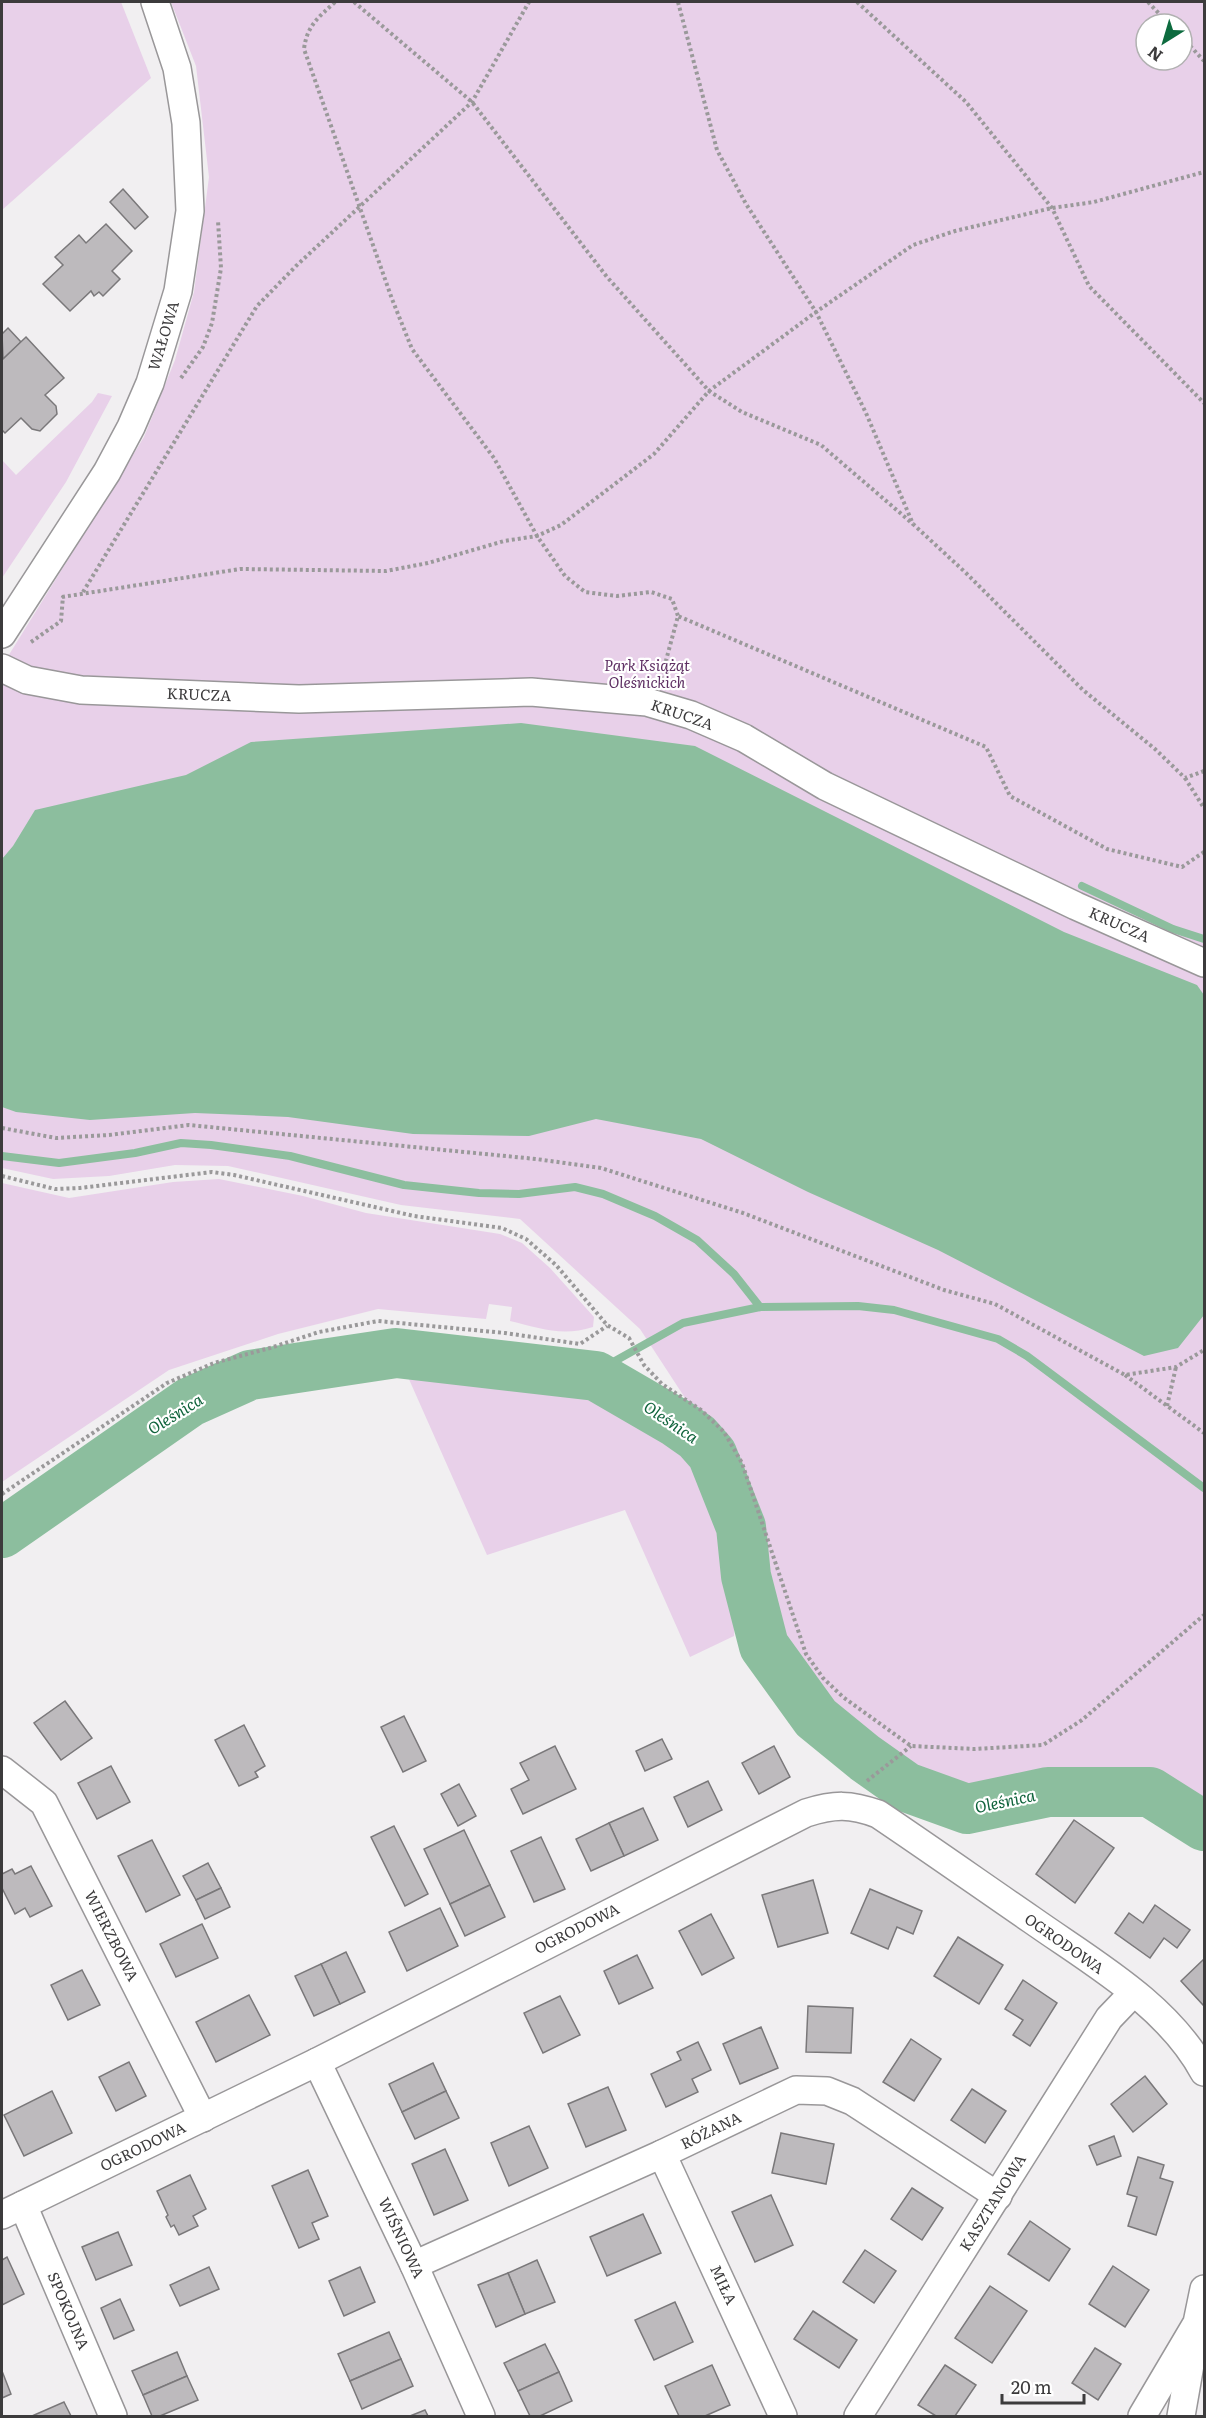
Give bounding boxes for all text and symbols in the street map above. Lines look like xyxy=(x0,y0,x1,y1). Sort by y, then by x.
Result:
north arrow xyxy=(1134,12,1194,72)
text: N xyxy=(1142,41,1167,68)
street label: WAŁOWA xyxy=(141,298,184,373)
park label: Park Książąt Oleśnickich xyxy=(604,653,690,693)
street label: KRUCZA xyxy=(166,681,232,706)
street label: KRUCZA xyxy=(648,692,717,735)
street label: KRUCZA xyxy=(1085,900,1154,947)
water label: Oleśnica xyxy=(142,1386,208,1440)
water label: Oleśnica xyxy=(639,1394,704,1449)
water label: Oleśnica xyxy=(972,1782,1038,1818)
street label: WIERZBOWA xyxy=(79,1886,145,1985)
street label: OGRODOWA xyxy=(530,1896,623,1959)
street label: OGRODOWA xyxy=(1020,1907,1109,1979)
street label: RÓŻANA xyxy=(676,2105,745,2154)
street label: OGRODOWA xyxy=(96,2115,189,2176)
street label: KASZTANOWA xyxy=(953,2149,1031,2255)
street label: WIŚNIOWA xyxy=(374,2193,431,2282)
street label: MIŁA xyxy=(705,2261,744,2308)
street label: SPOKOJNA xyxy=(43,2268,96,2353)
scale bar xyxy=(1002,2367,1084,2405)
text: 20 m xyxy=(1011,2373,1052,2400)

